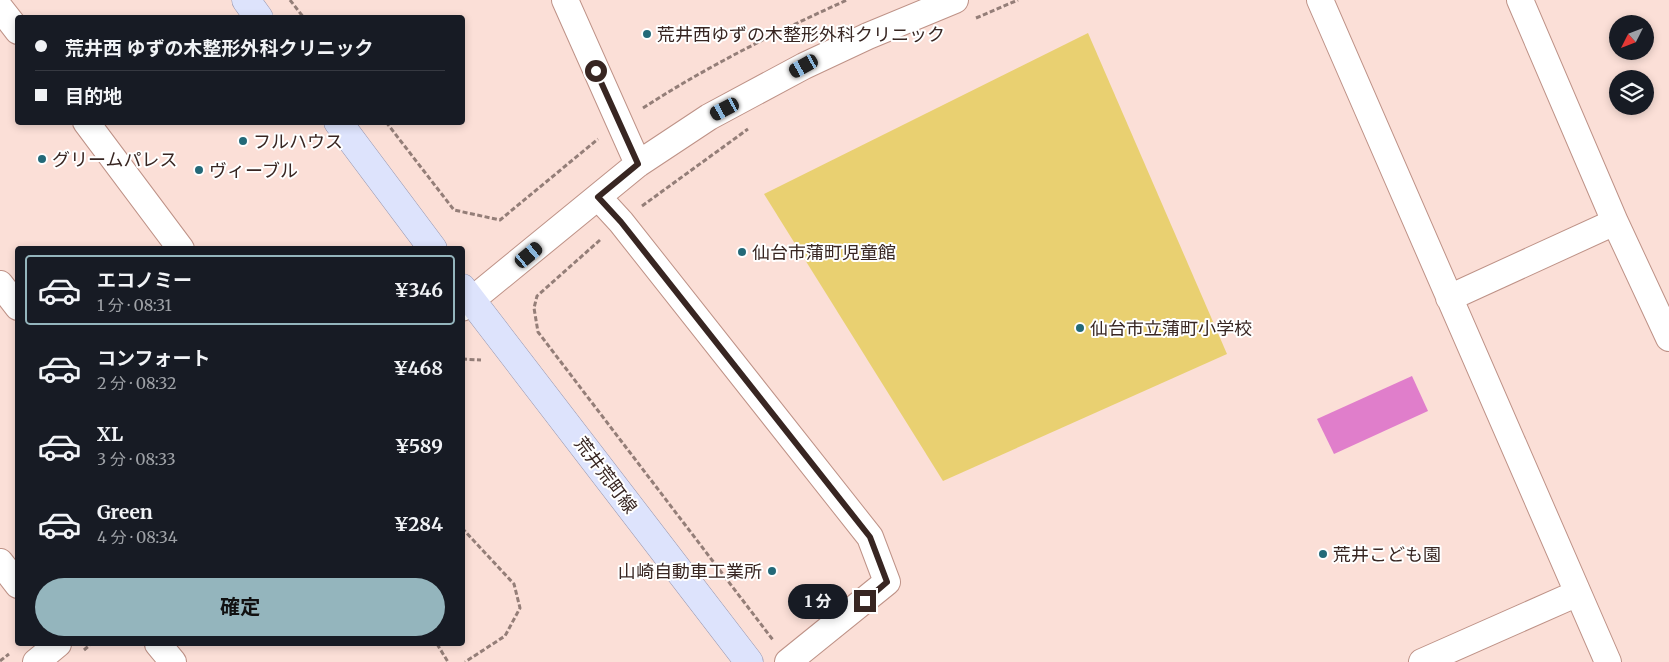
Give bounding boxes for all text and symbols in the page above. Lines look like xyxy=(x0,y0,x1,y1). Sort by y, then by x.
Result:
north arrow xyxy=(1609,15,1654,60)
map controls xyxy=(1609,15,1654,115)
place label: 荒井西ゆずの木整形外科クリニック xyxy=(657,23,945,46)
marker: 荒井西ゆずの木整形外科クリニック xyxy=(641,28,653,40)
text: 荒井西 ゆずの木整形外科クリニック xyxy=(65,36,374,60)
car xyxy=(787,52,820,80)
route start xyxy=(585,60,607,82)
button: layers xyxy=(1609,70,1654,115)
text: 目的地 xyxy=(65,84,122,108)
car xyxy=(708,95,741,123)
place label: フルハウス xyxy=(253,130,343,153)
marker: フルハウス xyxy=(237,135,249,147)
place label: グリームパレス xyxy=(52,148,177,171)
marker: グリームパレス xyxy=(36,153,48,165)
place label: ヴィーブル xyxy=(209,159,298,182)
marker: ヴィーブル xyxy=(193,164,205,176)
car xyxy=(512,240,545,270)
place label: 仙台市蒲町児童館 xyxy=(752,241,896,264)
marker: 仙台市蒲町児童館 xyxy=(736,246,748,258)
icon: car xyxy=(37,268,82,313)
text: エコノミー xyxy=(97,268,192,292)
text: ¥346 xyxy=(394,278,443,302)
text: 1 分 · 08:31 xyxy=(97,295,172,315)
place label: 仙台市立蒲町小学校 xyxy=(1090,317,1252,340)
marker: 仙台市立蒲町小学校 xyxy=(1074,322,1086,334)
icon: car xyxy=(37,346,82,391)
text: コンフォート xyxy=(97,346,210,370)
text: ¥468 xyxy=(393,356,443,380)
text: 2 分 · 08:32 xyxy=(97,373,177,393)
text: XL xyxy=(97,422,123,446)
icon: car xyxy=(37,424,82,469)
street label: 荒井荒町線 xyxy=(570,432,642,518)
text: ¥589 xyxy=(395,434,443,458)
text: 3 分 · 08:33 xyxy=(97,449,176,469)
text: Green xyxy=(97,500,153,524)
icon: car xyxy=(37,502,82,547)
text: ¥284 xyxy=(394,512,443,536)
text: 4 分 · 08:34 xyxy=(97,527,178,547)
place label: 荒井こども園 xyxy=(1333,543,1441,566)
marker: 荒井こども園 xyxy=(1317,548,1329,560)
place label: 山崎自動車工業所 xyxy=(618,560,762,583)
marker: 山崎自動車工業所 xyxy=(766,565,778,577)
button: 確定 xyxy=(35,578,445,636)
callout: 1 分 xyxy=(788,584,848,618)
route end xyxy=(854,590,876,612)
text: 1 分 xyxy=(804,591,832,611)

